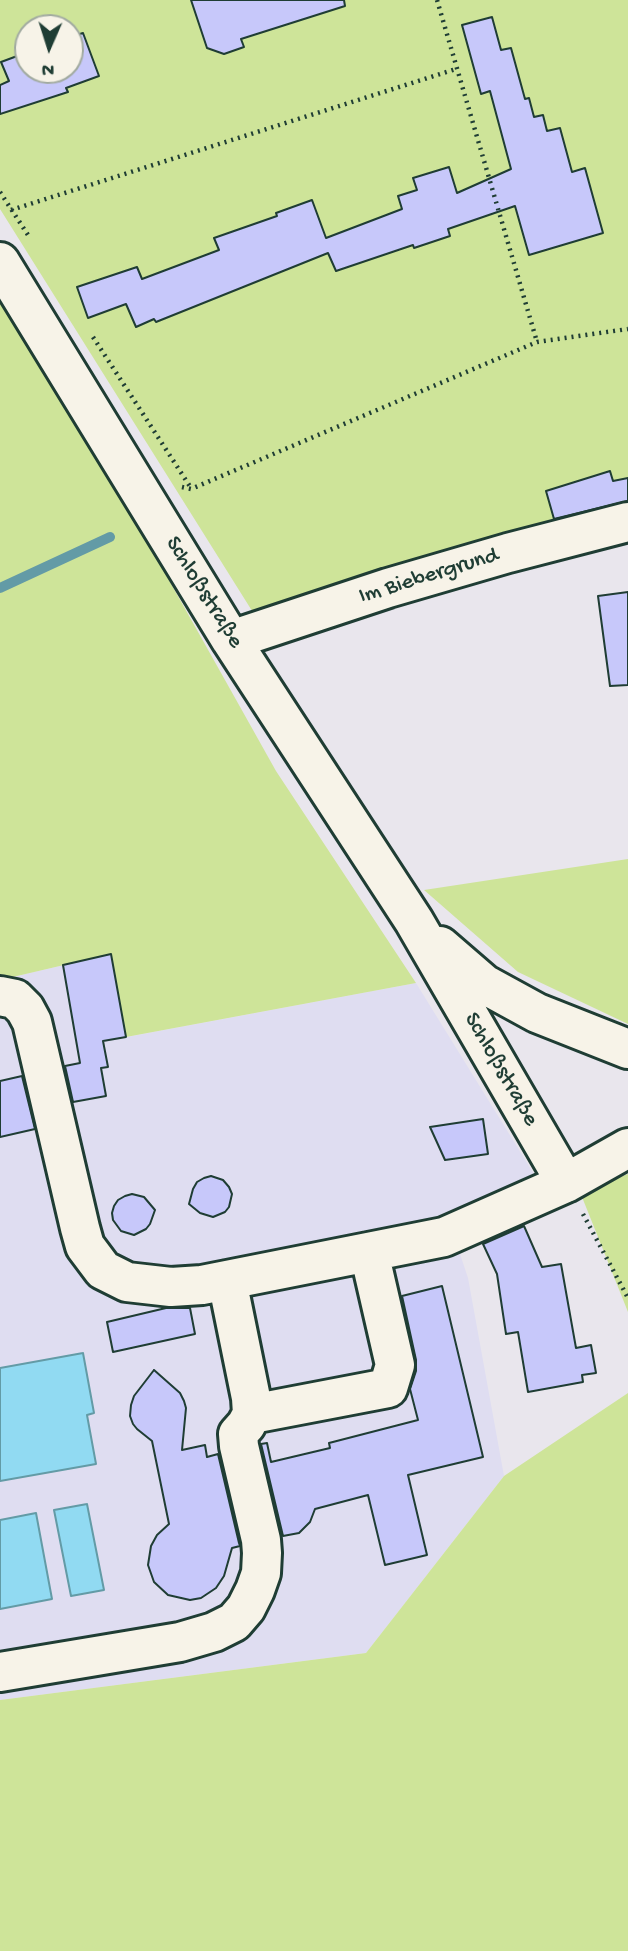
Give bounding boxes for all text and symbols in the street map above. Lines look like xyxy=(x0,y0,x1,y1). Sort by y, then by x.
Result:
north arrow xyxy=(14,14,84,84)
text: N xyxy=(41,57,55,80)
street label: Schloßstraße xyxy=(158,532,248,654)
street label: Im Biebergrund xyxy=(356,543,502,611)
street label: Schloßstraße xyxy=(456,1008,544,1132)

